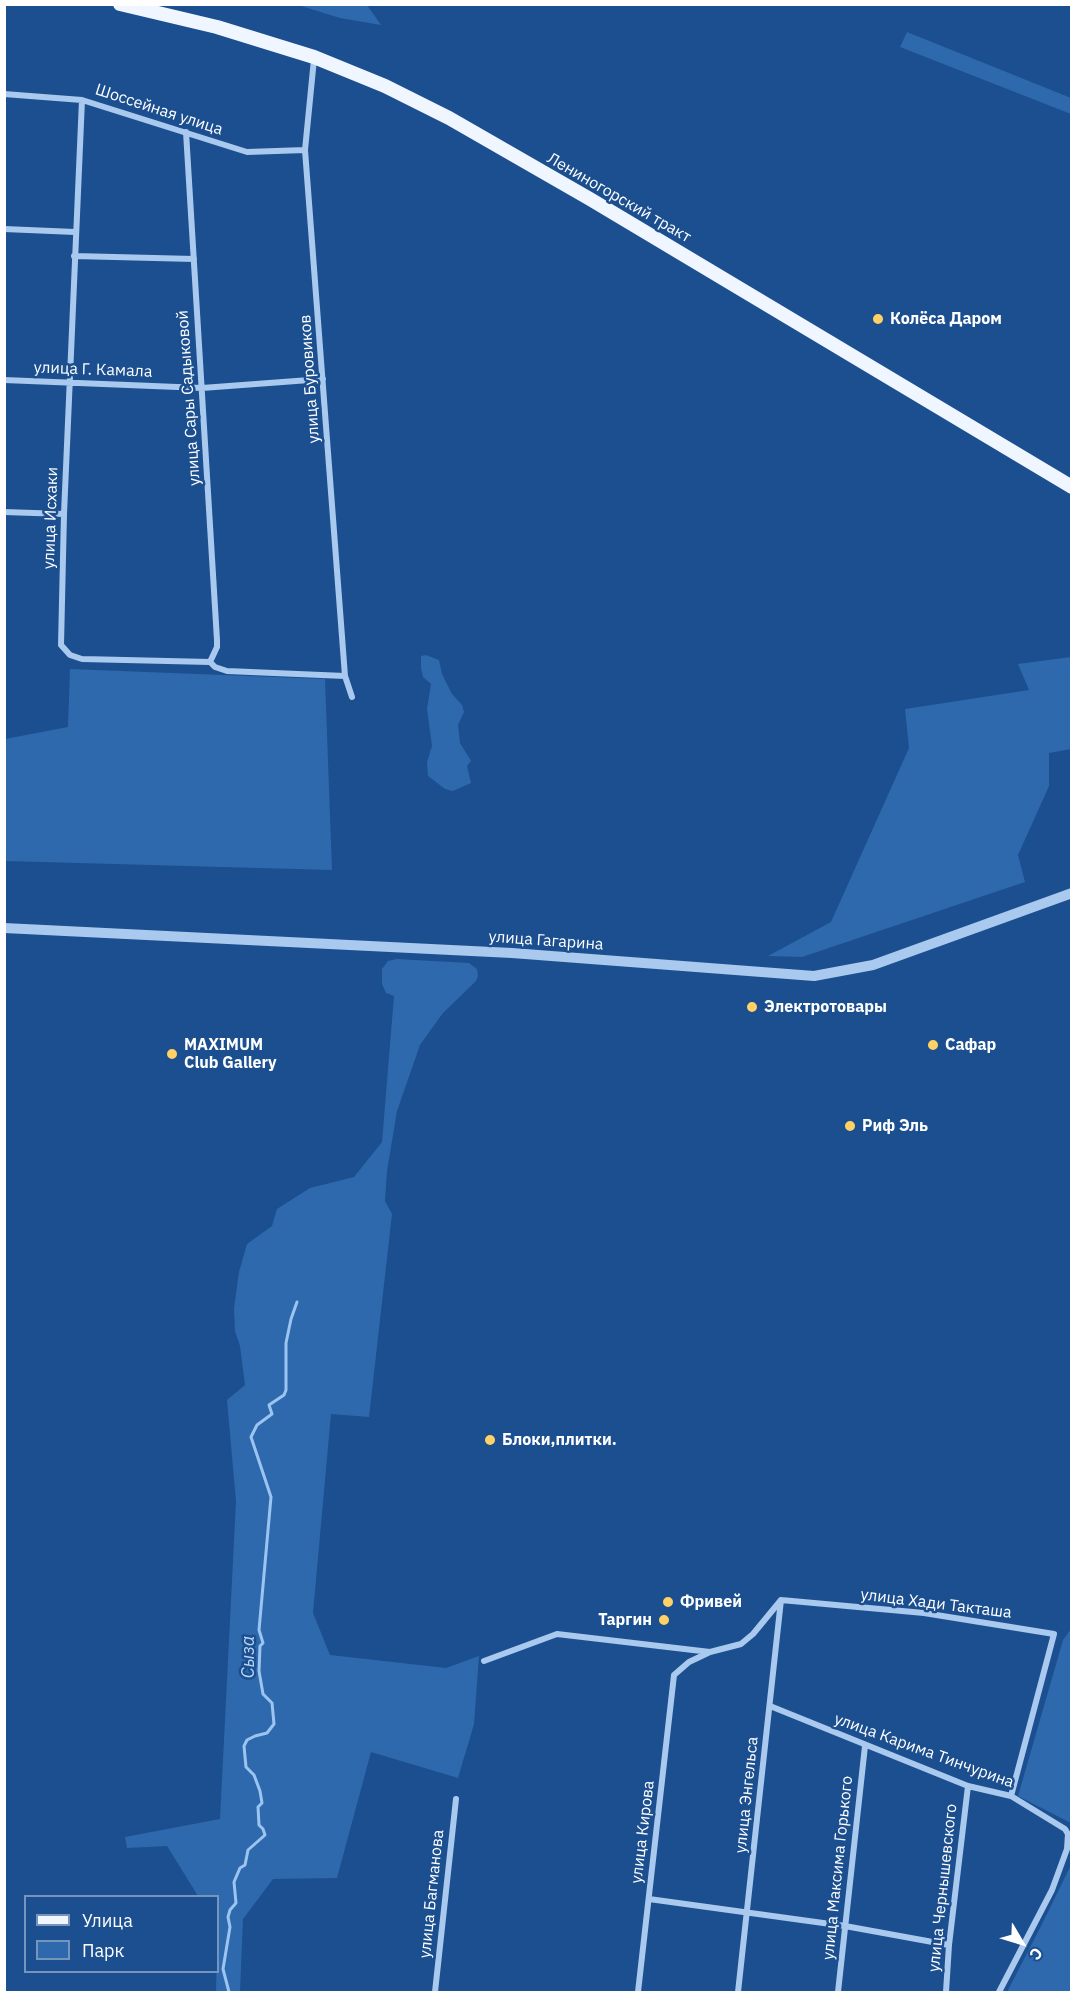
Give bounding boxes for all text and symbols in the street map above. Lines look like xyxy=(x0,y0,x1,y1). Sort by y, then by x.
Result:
street label: Шоссейная улица xyxy=(93,80,225,140)
street label: Лениногорский тракт xyxy=(544,149,694,247)
place label: Колёса Даром xyxy=(890,309,1002,329)
street label: улица Сары Садыковой xyxy=(173,310,205,486)
marker: Колёса Даром xyxy=(871,312,885,326)
street label: улица Буровиков xyxy=(296,314,324,444)
street label: улица Г. Камала xyxy=(33,358,153,382)
street label: улица Исхаки xyxy=(40,467,62,569)
street label: улица Гагарина xyxy=(488,927,604,955)
place label: Электротовары xyxy=(764,997,887,1017)
marker: Электротовары xyxy=(745,1000,759,1014)
place label: MAXIMUM Club Gallery xyxy=(184,1035,277,1073)
place label: Сафар xyxy=(945,1035,996,1055)
marker: Сафар xyxy=(926,1038,940,1052)
marker: MAXIMUM Club Gallery xyxy=(165,1047,179,1061)
place label: Риф Эль xyxy=(862,1116,928,1136)
marker: Риф Эль xyxy=(843,1119,857,1133)
place label: Блоки,плитки. xyxy=(502,1430,617,1450)
marker: Блоки,плитки. xyxy=(483,1433,497,1447)
street label: улица Хади Такташа xyxy=(859,1585,1013,1623)
place label: Фривей xyxy=(680,1592,742,1612)
marker: Фривей xyxy=(661,1595,675,1609)
place label: Таргин xyxy=(598,1610,652,1630)
marker: Таргин xyxy=(657,1613,671,1627)
water label: Сыза xyxy=(238,1636,260,1678)
street label: улица Карима Тинчурина xyxy=(832,1710,1016,1792)
street label: улица Энгельса xyxy=(731,1736,763,1854)
street label: улица Максима Горького xyxy=(819,1775,857,1961)
street label: улица Кирова xyxy=(627,1779,659,1885)
street label: улица Чернышевского xyxy=(925,1803,961,1973)
street label: улица Багманова xyxy=(416,1829,448,1959)
legend xyxy=(24,1895,219,1973)
text: Улица xyxy=(82,1909,133,1932)
north arrow xyxy=(992,1913,1052,1973)
text: Парк xyxy=(82,1939,124,1962)
text: С xyxy=(1025,1944,1047,1964)

